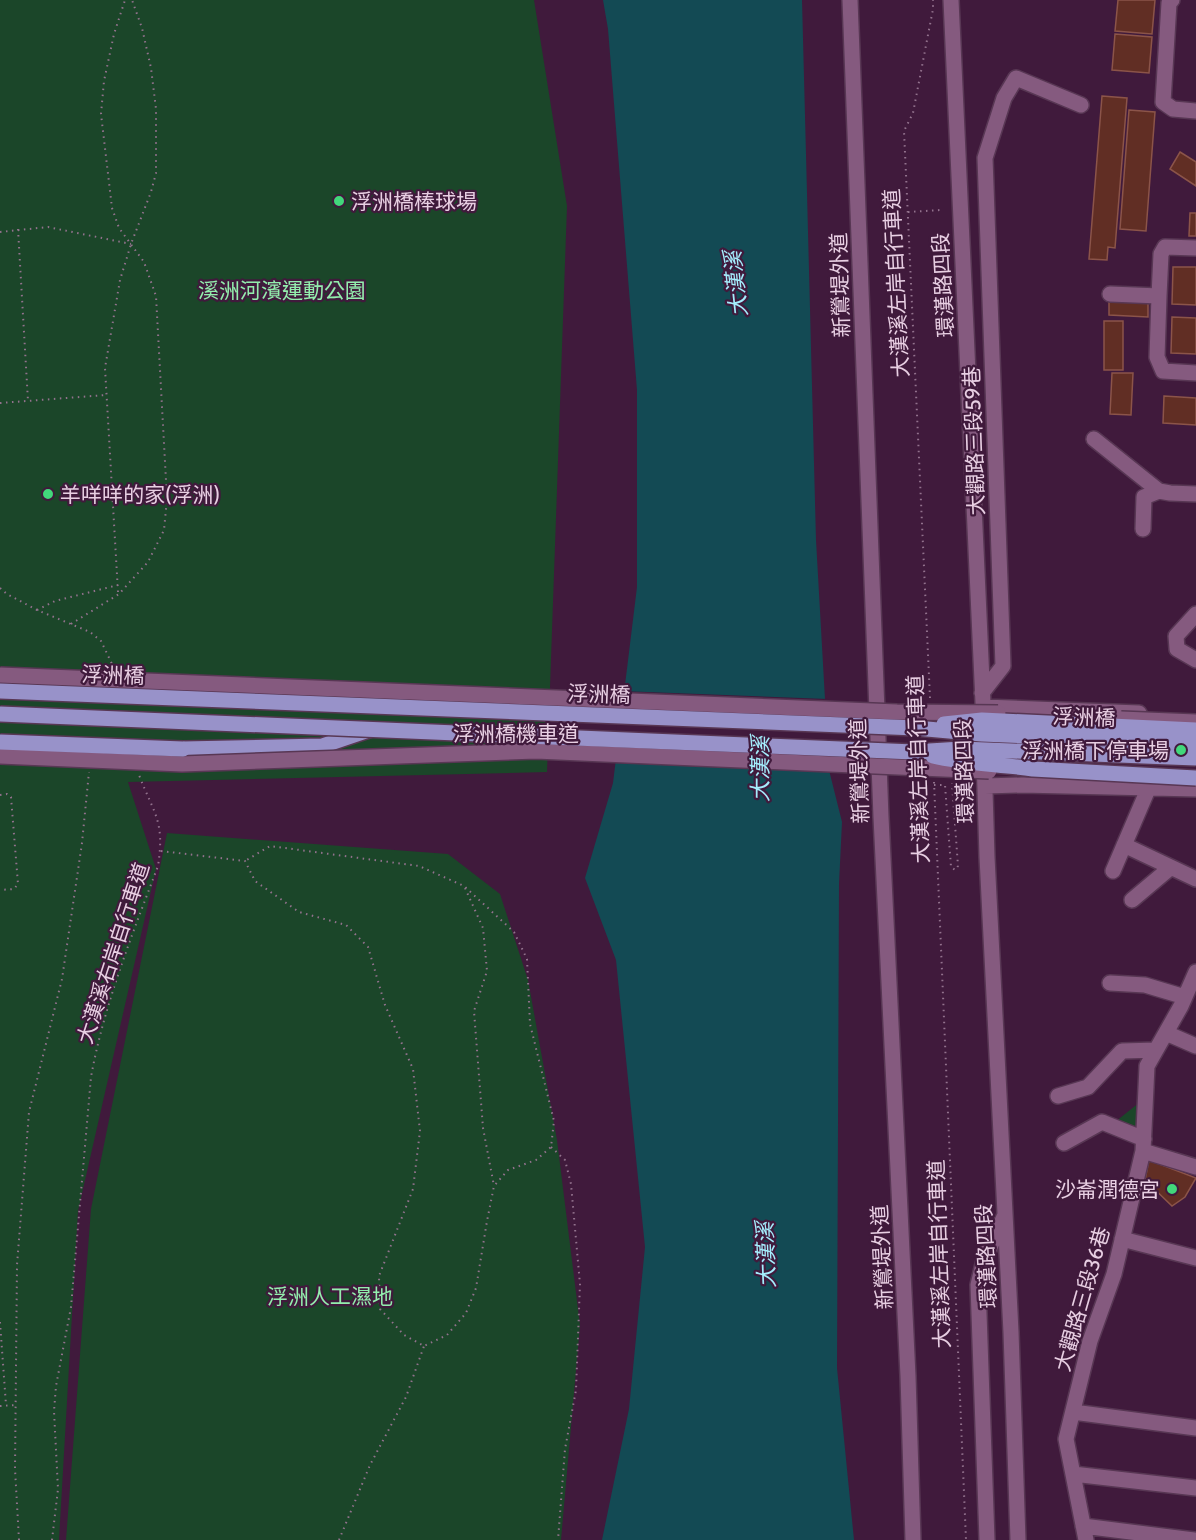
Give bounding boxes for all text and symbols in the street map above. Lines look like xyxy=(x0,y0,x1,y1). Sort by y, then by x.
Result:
street label: 大漢溪左岸自行車道 xyxy=(879,188,913,378)
place label: 浮洲橋棒球場 xyxy=(351,189,477,214)
marker: 浮洲橋棒球場 xyxy=(332,194,346,208)
street label: 新鶯堤外道 xyxy=(826,232,854,338)
street label: 環漢路四段 xyxy=(928,232,958,338)
water label: 大漢溪 xyxy=(719,247,753,318)
park label: 溪洲河濱運動公園 xyxy=(198,278,366,303)
street label: 大觀路三段59巷 xyxy=(959,366,989,516)
place label: 羊咩咩的家(浮洲) xyxy=(60,482,220,507)
marker: 羊咩咩的家(浮洲) xyxy=(41,487,55,501)
street label: 浮洲橋 xyxy=(81,661,145,689)
street label: 大漢溪左岸自行車道 xyxy=(902,674,934,864)
street label: 浮洲橋 xyxy=(567,680,631,708)
street label: 浮洲橋 xyxy=(1052,703,1116,731)
street label: 新鶯堤外道 xyxy=(845,718,873,824)
street label: 環漢路四段 xyxy=(950,718,978,824)
street label: 浮洲橋機車道 xyxy=(453,721,579,746)
water label: 大漢溪 xyxy=(747,733,774,802)
place label: 浮洲橋下停車場 xyxy=(1022,738,1169,763)
marker: 浮洲橋下停車場 xyxy=(1174,743,1188,757)
street label: 大漢溪右岸自行車道 xyxy=(72,859,154,1047)
street label: 大漢溪左岸自行車道 xyxy=(923,1159,955,1349)
place label: 沙崙潤德宮 xyxy=(1055,1177,1160,1202)
marker: 沙崙潤德宮 xyxy=(1165,1182,1179,1196)
street label: 環漢路四段 xyxy=(971,1203,1001,1309)
street label: 新鶯堤外道 xyxy=(867,1204,897,1310)
water label: 大漢溪 xyxy=(751,1219,781,1288)
street label: 大觀路三段36巷 xyxy=(1049,1224,1115,1374)
park label: 浮洲人工濕地 xyxy=(267,1284,393,1309)

